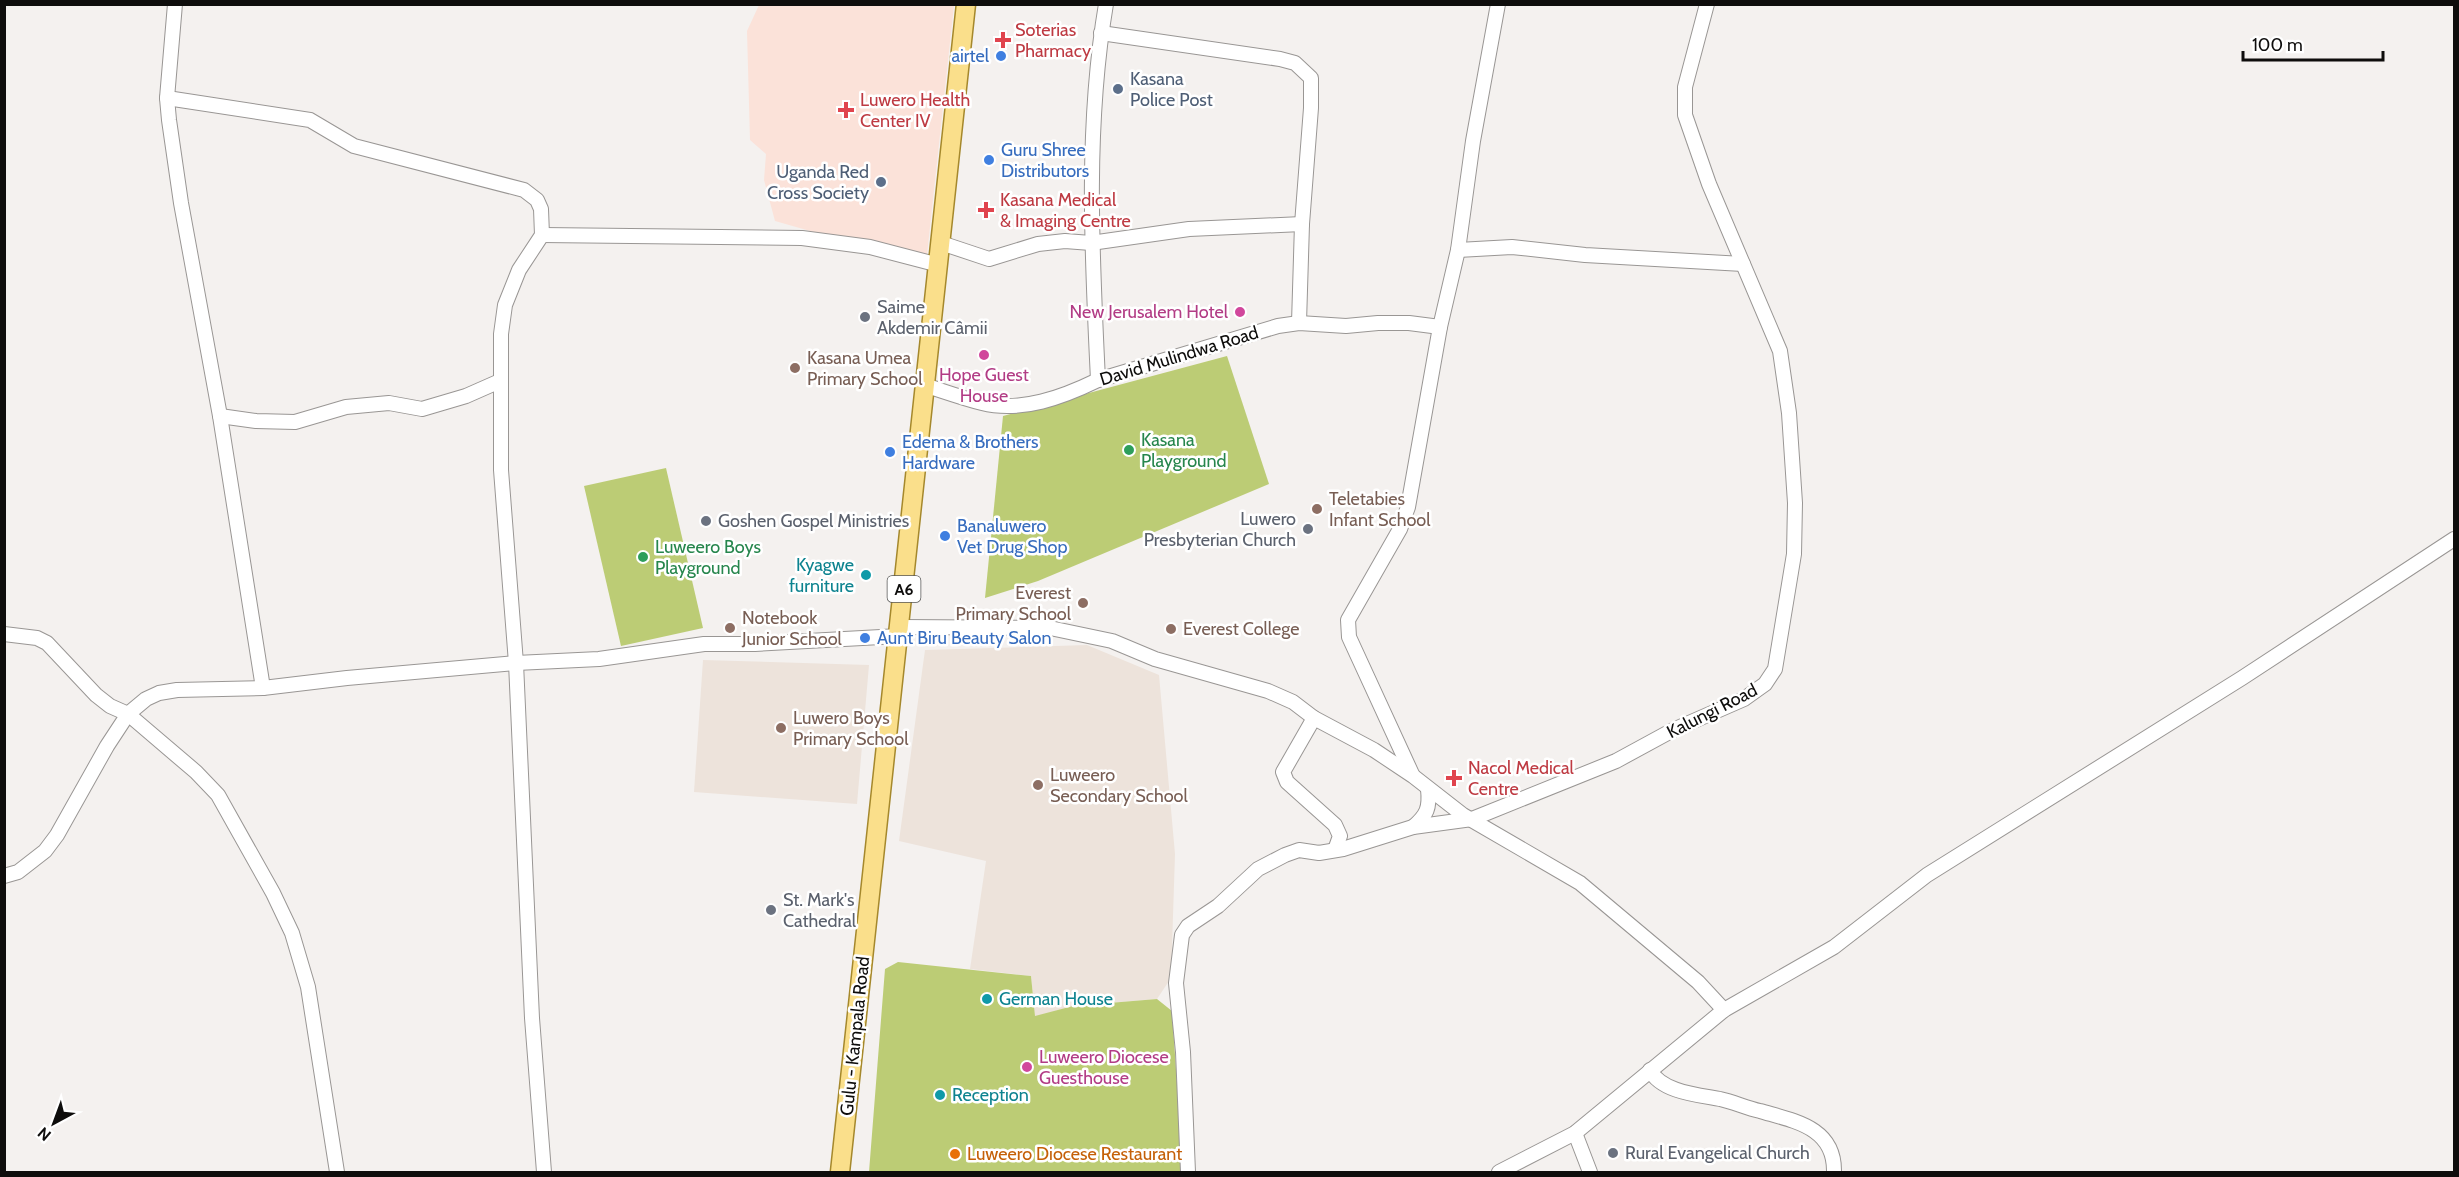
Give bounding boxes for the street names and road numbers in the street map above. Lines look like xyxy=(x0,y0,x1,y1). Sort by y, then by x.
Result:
street label: David Mulindwa Road xyxy=(1097,321,1261,391)
road number: A6 xyxy=(888,576,920,602)
street label: Kalungi Road xyxy=(1663,679,1761,743)
street label: Gulu - Kampala Road xyxy=(836,955,874,1117)

